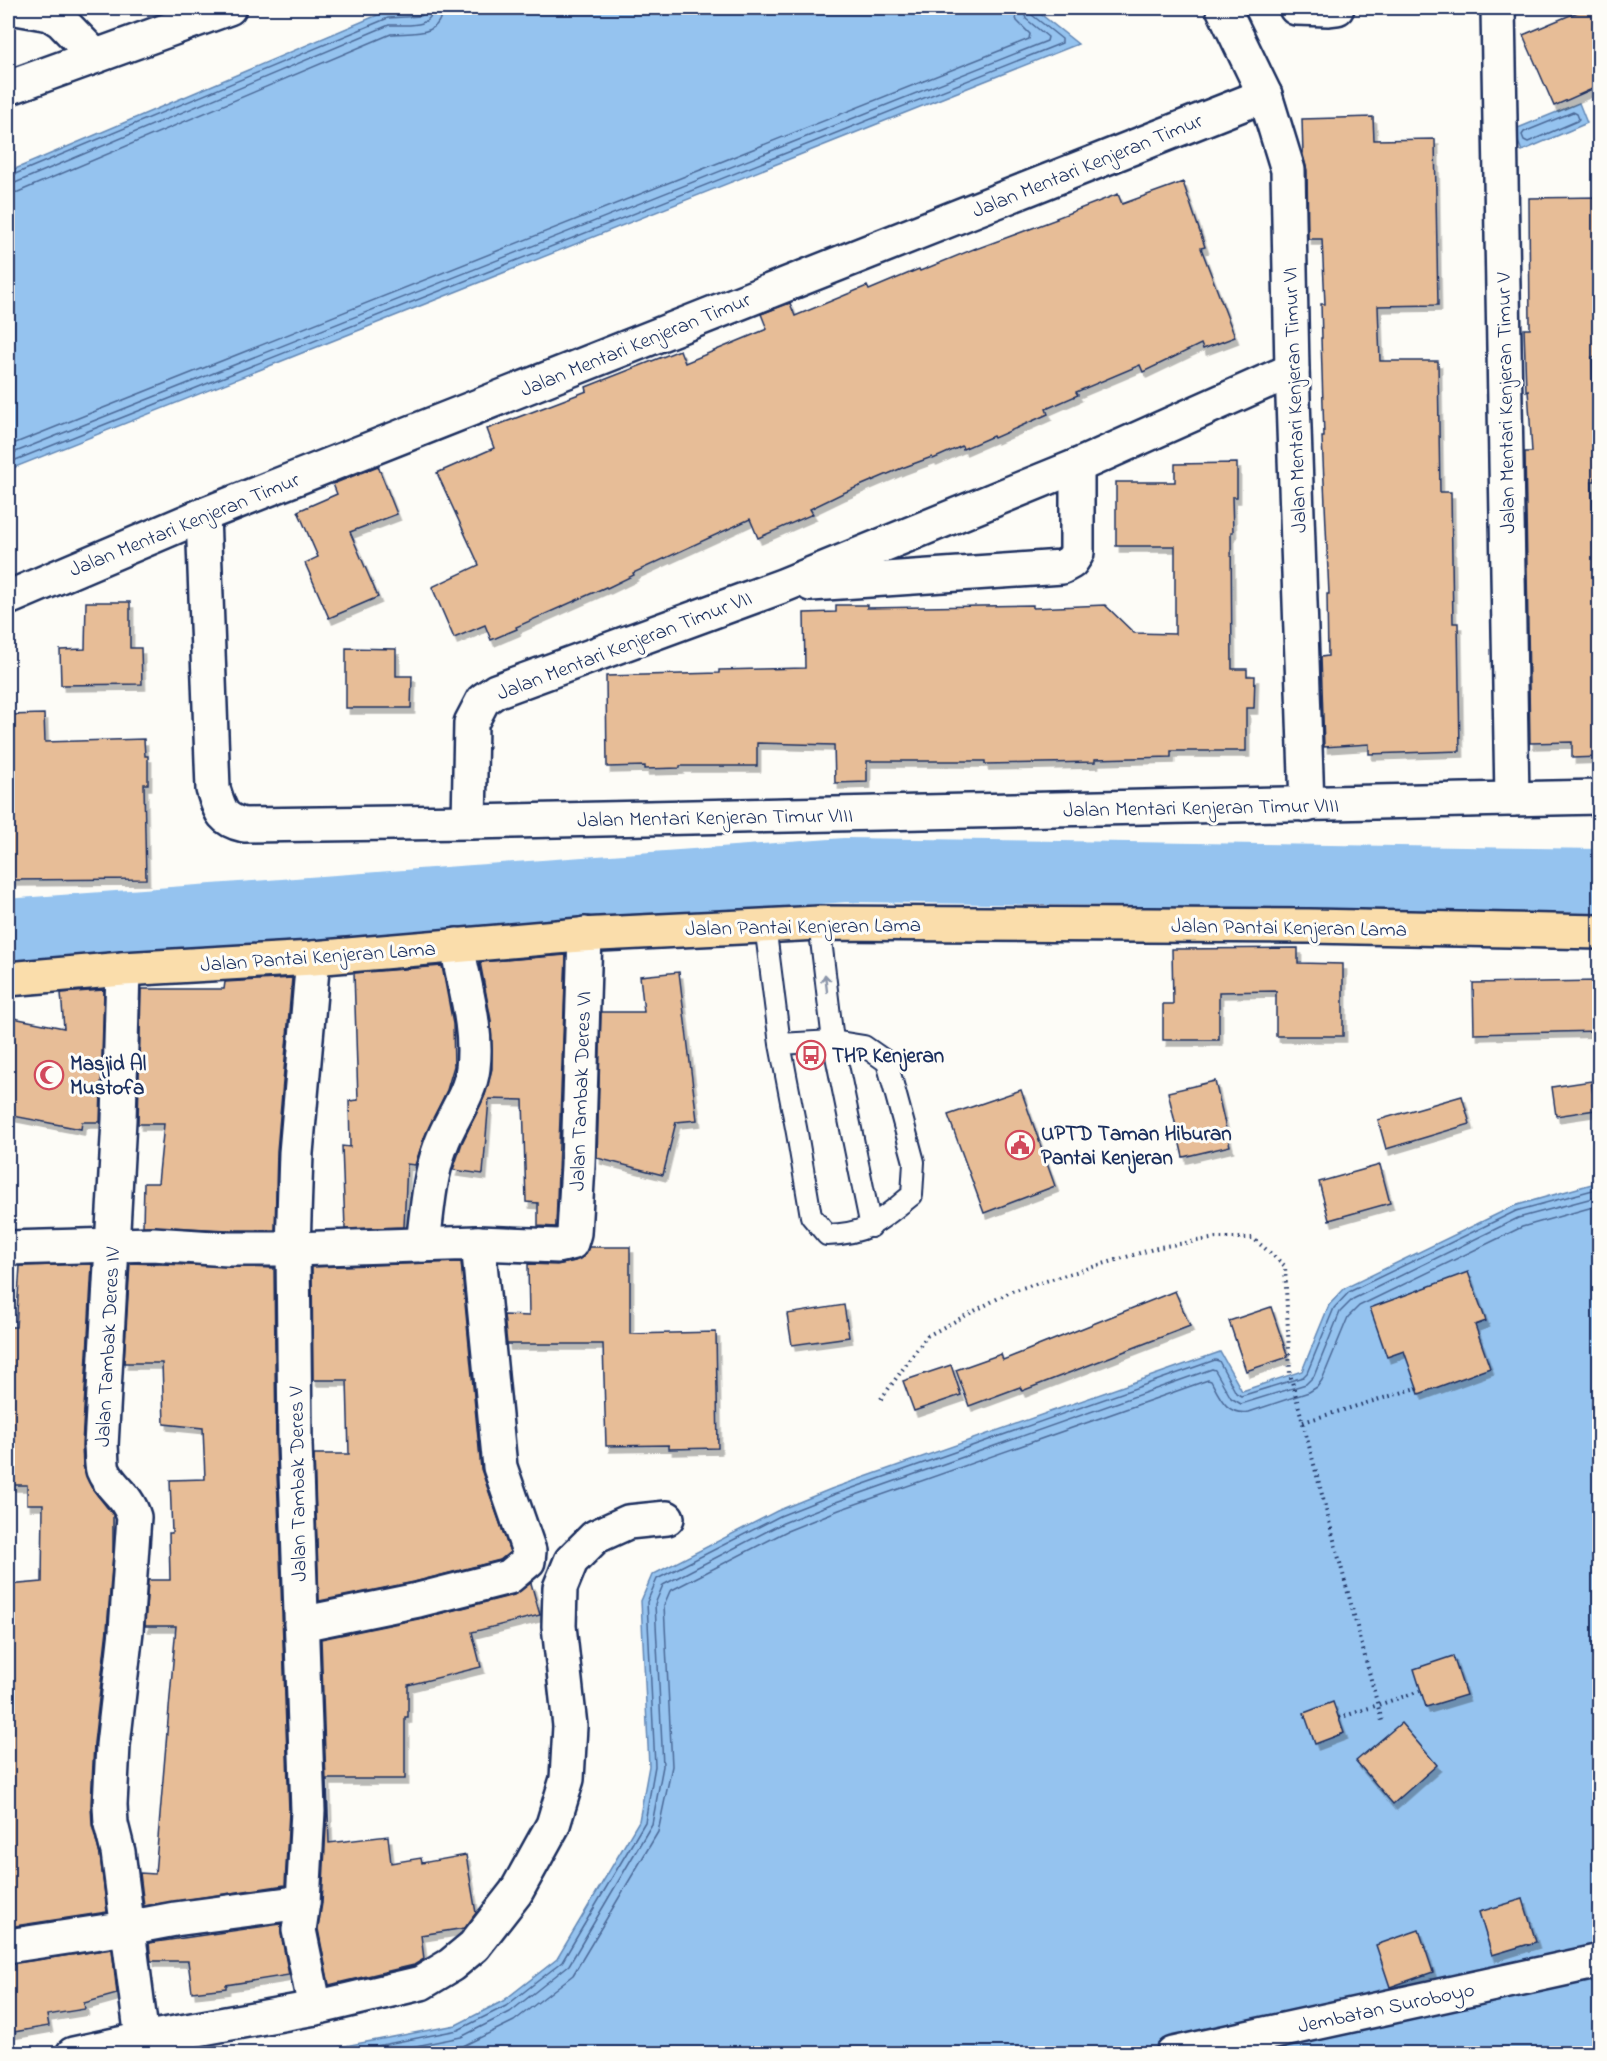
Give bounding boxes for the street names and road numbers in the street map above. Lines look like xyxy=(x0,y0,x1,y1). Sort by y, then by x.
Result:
street label: Jalan Mentari Kenjeran Timur xyxy=(968,107,1208,227)
street label: Jalan Mentari Kenjeran Timur VI xyxy=(1276,266,1316,533)
street label: Jalan Mentari Kenjeran Timur V xyxy=(1490,272,1524,534)
street label: Jalan Mentari Kenjeran Timur xyxy=(516,286,756,406)
street label: Jalan Mentari Kenjeran Timur xyxy=(65,466,305,586)
street label: Jalan Mentari Kenjeran Timur VII xyxy=(493,584,757,709)
street label: Jalan Mentari Kenjeran Timur VIII xyxy=(1063,792,1339,826)
street label: Jalan Mentari Kenjeran Timur VIII xyxy=(577,802,853,836)
street label: Jalan Pantai Kenjeran Lama xyxy=(685,911,921,945)
street label: Jalan Pantai Kenjeran Lama xyxy=(1171,912,1407,946)
street label: Jalan Pantai Kenjeran Lama xyxy=(199,935,437,981)
street label: Jalan Tambak Deres VI xyxy=(564,991,600,1192)
street label: Jalan Tambak Deres IV xyxy=(89,1246,129,1448)
street label: Jalan Tambak Deres V xyxy=(282,1386,316,1582)
street label: Jembatan Suroboyo xyxy=(1295,1976,1478,2044)

